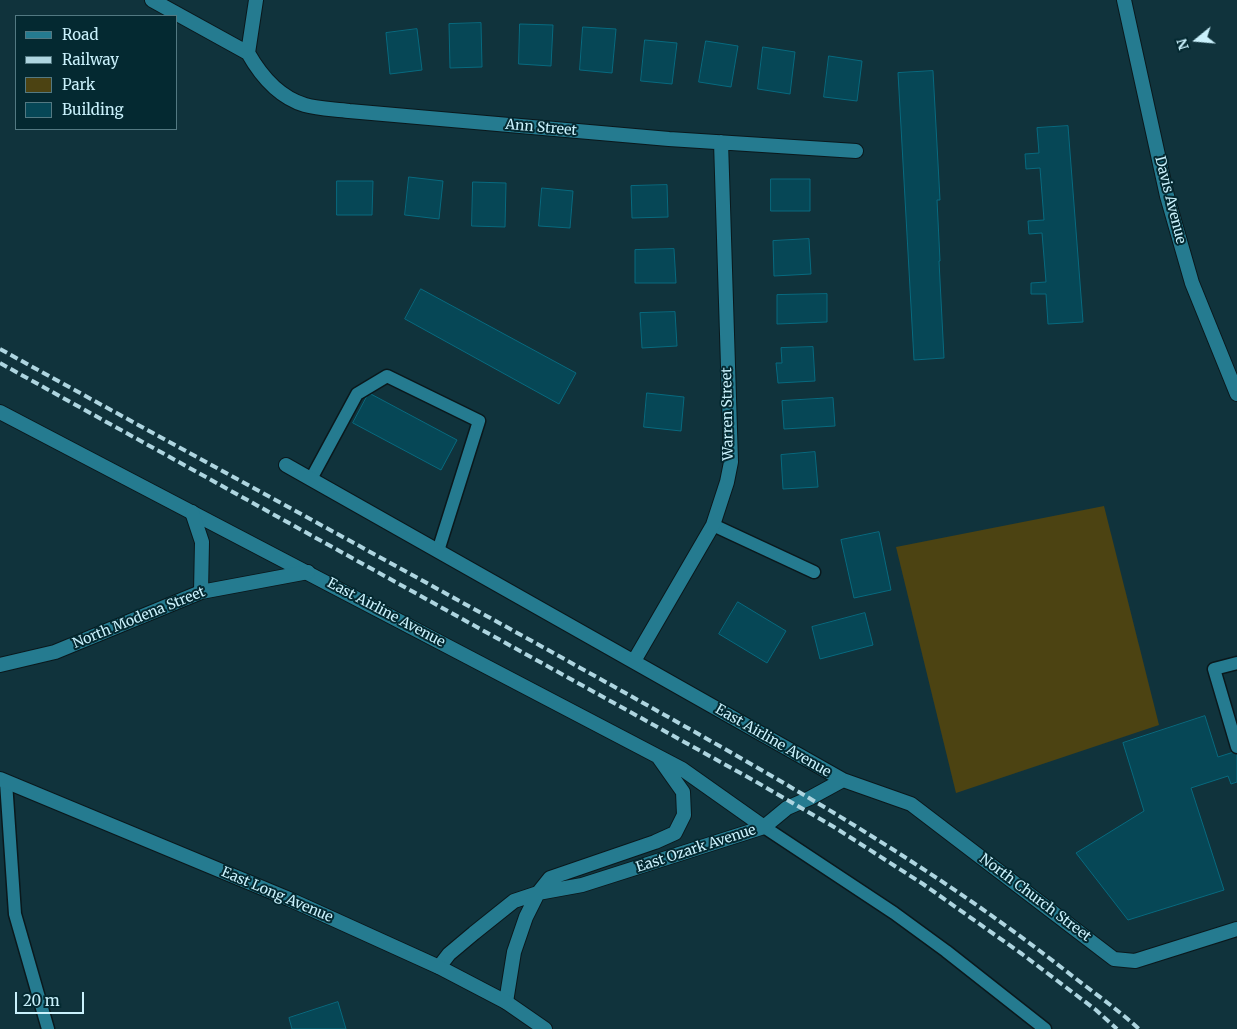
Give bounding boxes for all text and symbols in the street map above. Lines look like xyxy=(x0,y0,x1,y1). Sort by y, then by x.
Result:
legend xyxy=(15,15,178,130)
north arrow xyxy=(1172,15,1222,65)
text: Road xyxy=(62,25,98,44)
text: N xyxy=(1172,36,1193,52)
text: Railway xyxy=(62,50,119,69)
text: Park xyxy=(62,75,95,94)
text: Building xyxy=(62,100,124,119)
street label: Ann Street xyxy=(504,117,578,139)
street label: Davis Avenue xyxy=(1151,154,1189,246)
street label: Warren Street xyxy=(719,367,737,461)
street label: East Airline Avenue xyxy=(324,575,448,651)
street label: North Modena Street xyxy=(70,584,208,652)
street label: East Airline Avenue xyxy=(712,701,834,781)
street label: East Ozark Avenue xyxy=(634,822,758,876)
street label: North Church Street xyxy=(976,851,1094,945)
street label: East Long Avenue xyxy=(219,864,335,926)
scale bar xyxy=(18,982,86,1014)
text: 20 m xyxy=(23,991,60,1010)

